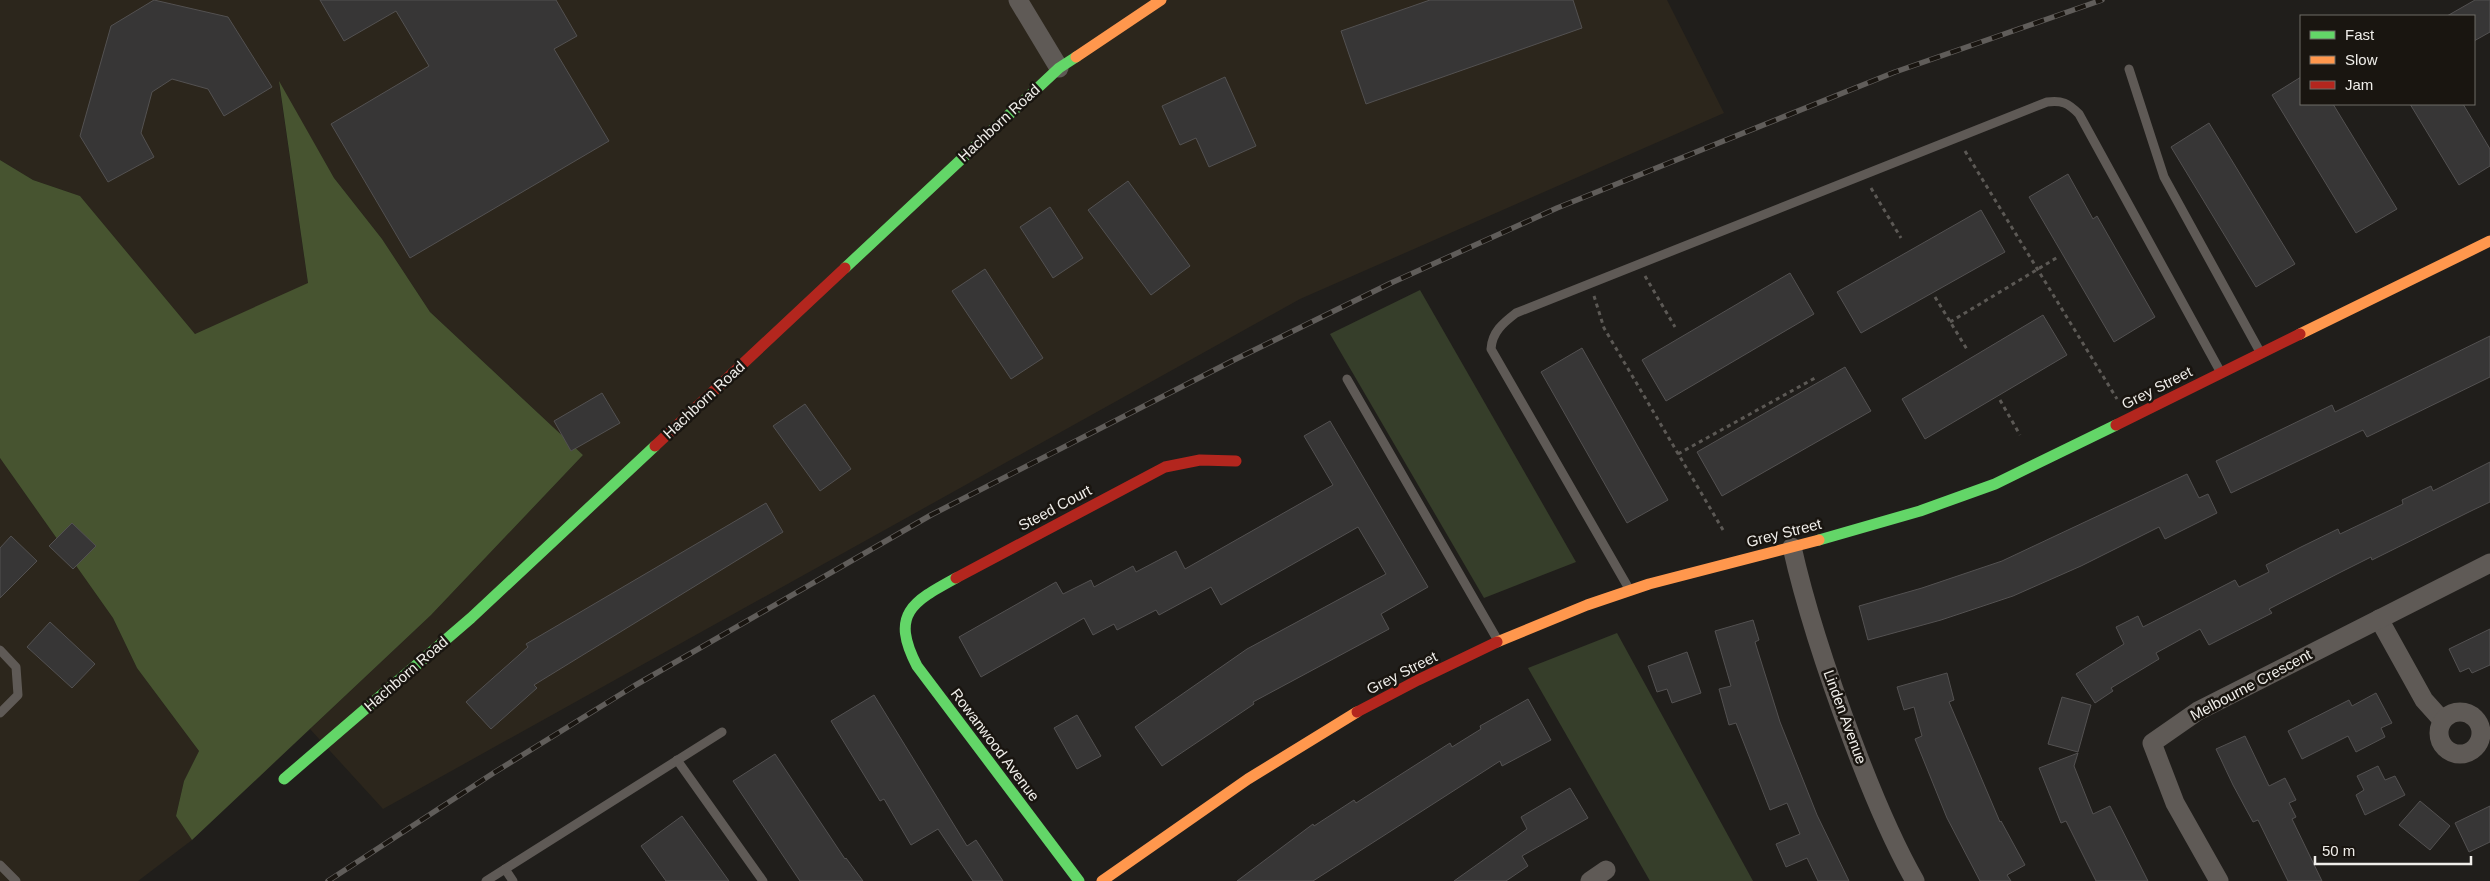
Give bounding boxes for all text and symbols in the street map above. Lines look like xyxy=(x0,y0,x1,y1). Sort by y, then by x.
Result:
legend xyxy=(2300,15,2475,105)
text: Fast xyxy=(2345,26,2375,43)
text: Slow xyxy=(2345,51,2378,68)
text: Jam xyxy=(2345,76,2373,93)
street label: Hachborn Road xyxy=(954,81,1043,165)
street label: Hachborn Road xyxy=(659,358,748,442)
street label: Grey Street xyxy=(2119,362,2196,413)
street label: Steed Court xyxy=(1015,481,1095,534)
street label: Grey Street xyxy=(1745,515,1824,550)
street label: Hachborn Road xyxy=(360,633,451,715)
street label: Melbourne Crescent xyxy=(2187,645,2315,724)
street label: Grey Street xyxy=(1364,647,1441,698)
street label: Linden Avenue xyxy=(1821,667,1870,766)
street label: Rowanwood Avenue xyxy=(948,685,1043,804)
scale bar xyxy=(2315,834,2471,866)
text: 50 m xyxy=(2322,842,2355,859)

